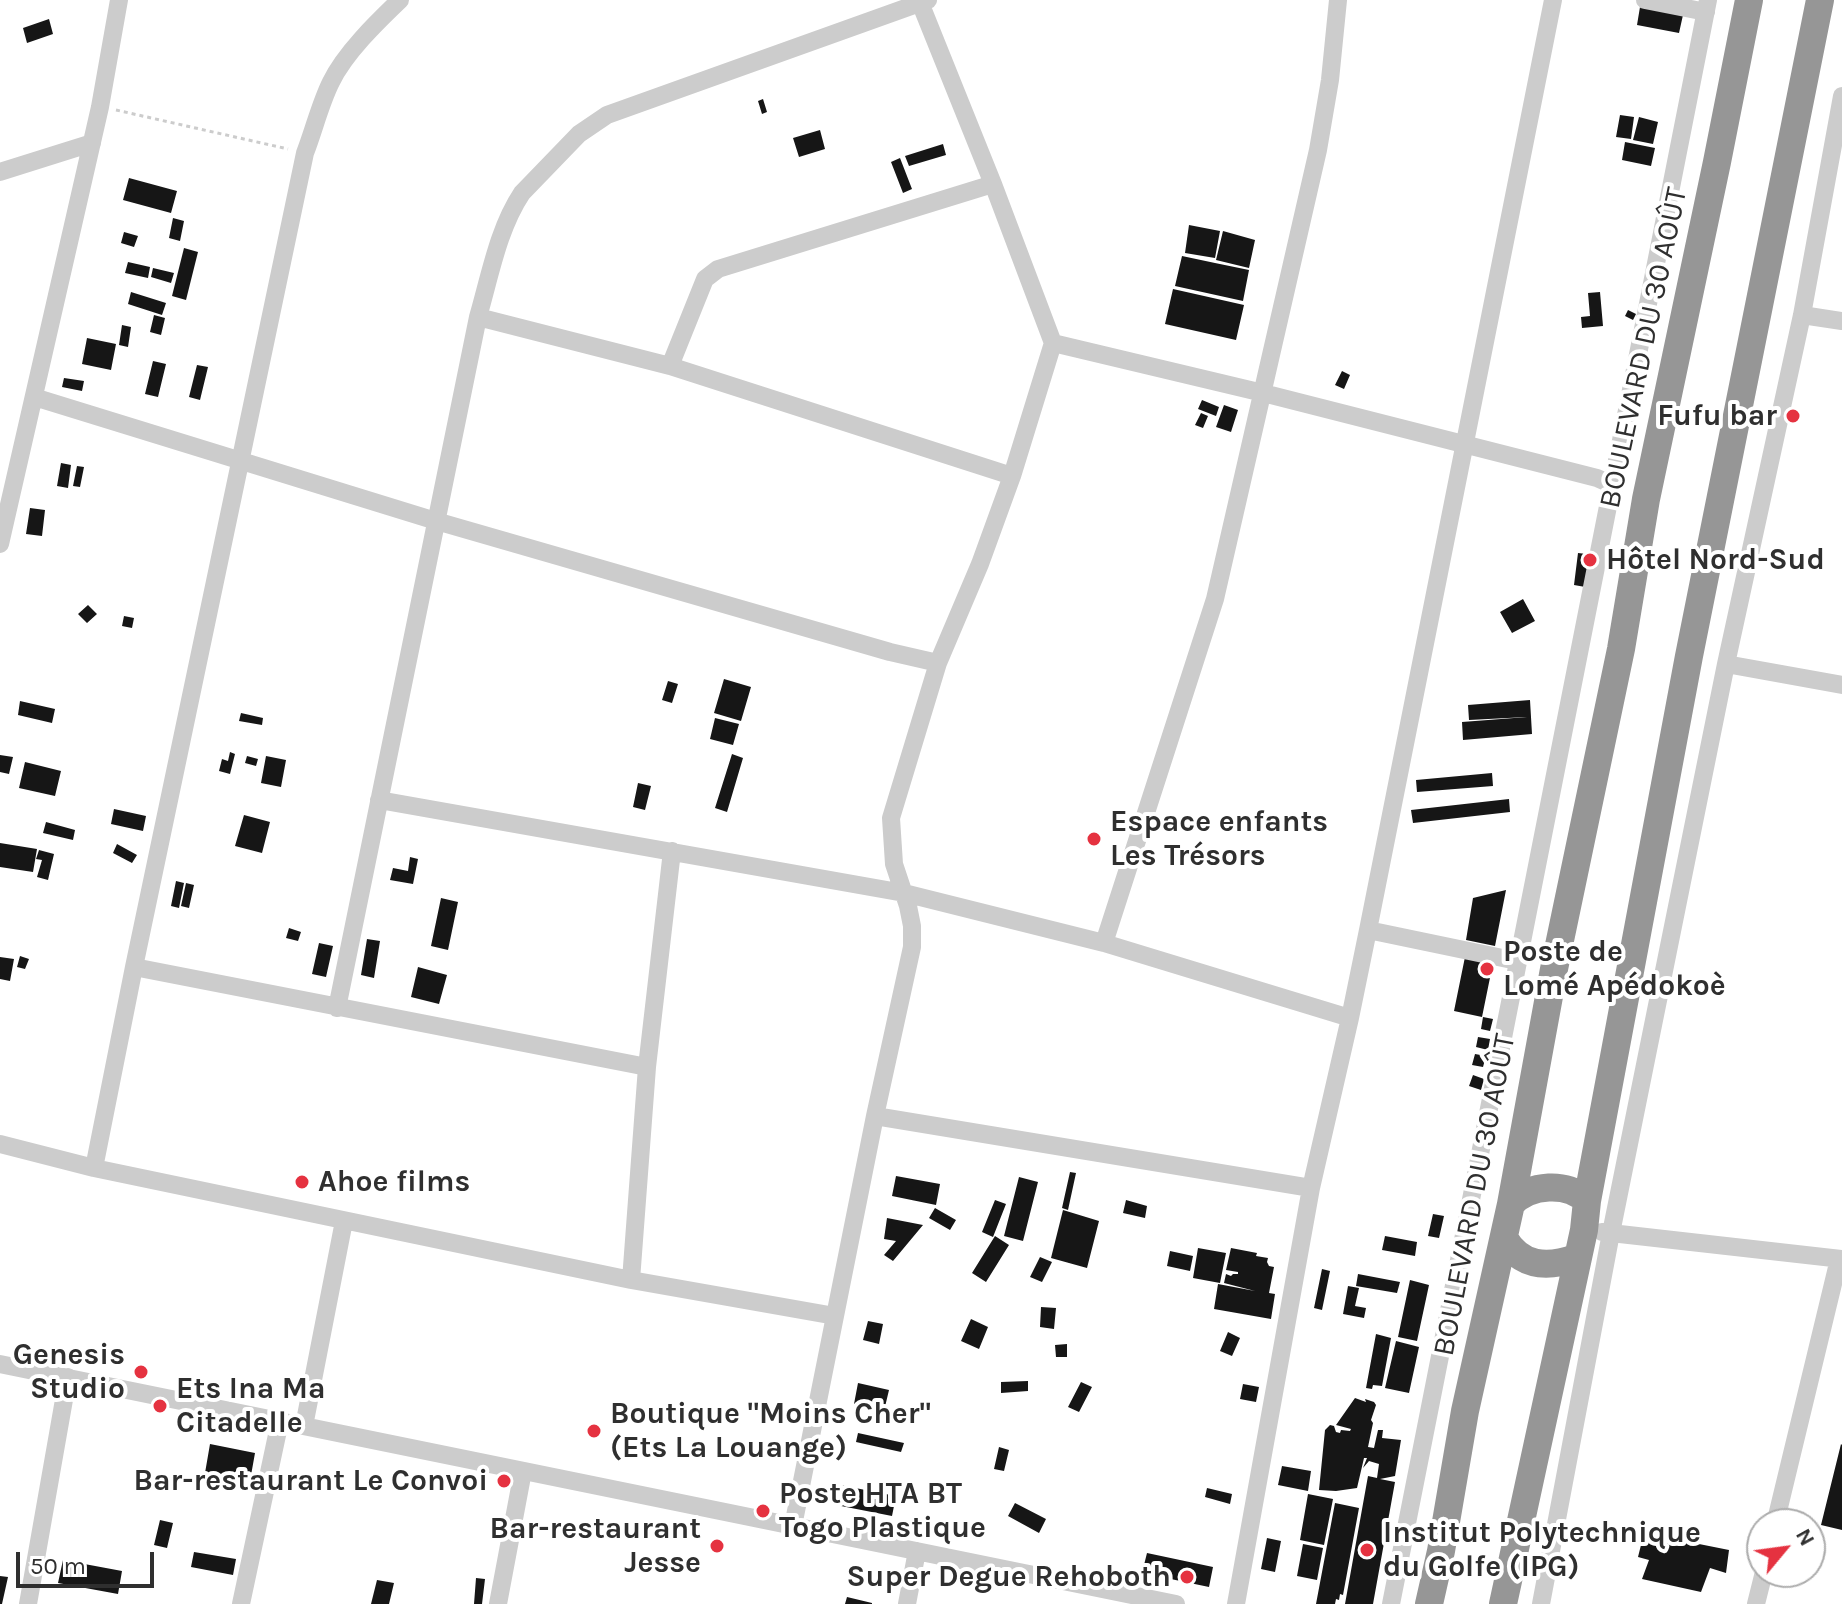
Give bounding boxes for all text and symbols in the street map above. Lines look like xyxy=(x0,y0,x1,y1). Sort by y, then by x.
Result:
street label: BOULEVARD DU 30 AOÛT xyxy=(1592,184,1696,512)
place label: Fufu bar xyxy=(1657,398,1777,434)
marker: Fufu bar xyxy=(1784,407,1802,425)
place label: Hôtel Nord-Sud xyxy=(1606,542,1825,578)
marker: Hôtel Nord-Sud xyxy=(1581,551,1599,569)
place label: Espace enfants Les Trésors xyxy=(1110,804,1328,874)
marker: Espace enfants Les Trésors xyxy=(1085,830,1103,848)
place label: Poste de Lomé Apédokoè xyxy=(1503,934,1726,1004)
marker: Poste de Lomé Apédokoè xyxy=(1478,960,1496,978)
street label: BOULEVARD DU 30 AOÛT xyxy=(1426,1031,1524,1359)
place label: Ahoe films xyxy=(318,1164,470,1200)
marker: Ahoe films xyxy=(293,1173,311,1191)
place label: Genesis Studio xyxy=(13,1337,125,1408)
marker: Genesis Studio xyxy=(132,1363,150,1381)
place label: Ets Ina Ma Citadelle xyxy=(176,1371,326,1442)
place label: Boutique "Moins Cher" (Ets La Louange) xyxy=(610,1396,931,1466)
marker: Ets Ina Ma Citadelle xyxy=(151,1397,169,1415)
marker: Boutique "Moins Cher" (Ets La Louange) xyxy=(585,1422,603,1440)
place label: Bar-restaurant Le Convoi xyxy=(134,1463,488,1499)
marker: Bar-restaurant Le Convoi xyxy=(495,1472,513,1490)
place label: Poste HTA BT Togo Plastique xyxy=(779,1476,986,1546)
marker: Poste HTA BT Togo Plastique xyxy=(754,1502,772,1520)
north arrow xyxy=(1746,1508,1826,1588)
place label: Bar-restaurant Jesse xyxy=(489,1511,701,1582)
place label: Institut Polytechnique du Golfe (IPG) xyxy=(1383,1515,1701,1586)
text: N xyxy=(1790,1524,1820,1551)
scale bar xyxy=(20,1536,158,1586)
marker: Bar-restaurant Jesse xyxy=(708,1537,726,1555)
marker: Institut Polytechnique du Golfe (IPG) xyxy=(1358,1541,1376,1559)
text: 50 m xyxy=(30,1552,86,1580)
place label: Super Degue Rehoboth xyxy=(846,1559,1171,1595)
marker: Super Degue Rehoboth xyxy=(1178,1568,1196,1586)

